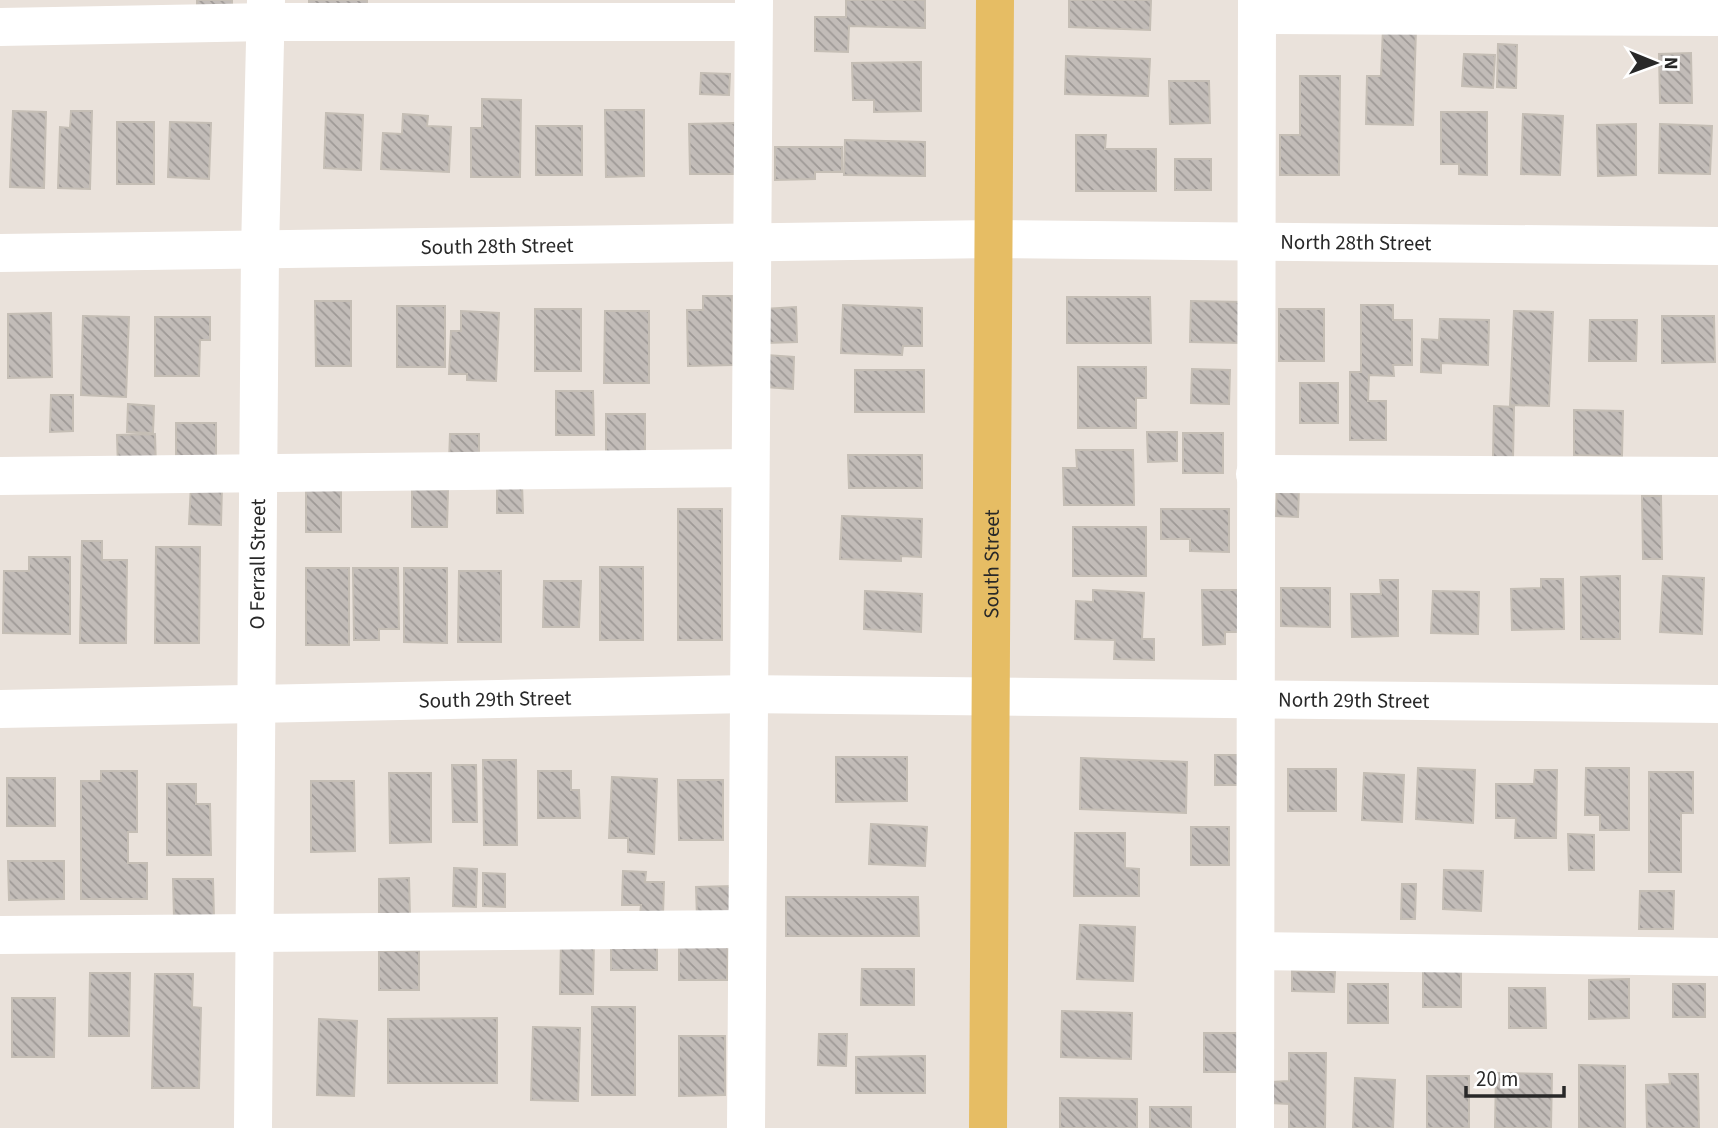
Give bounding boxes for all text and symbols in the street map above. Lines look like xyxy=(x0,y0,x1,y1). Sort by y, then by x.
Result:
north arrow xyxy=(1620,28,1690,98)
text: N xyxy=(1657,57,1684,70)
street label: North 28th Street xyxy=(1280,227,1432,258)
street label: South 28th Street xyxy=(420,230,574,262)
street label: O Ferrall Street xyxy=(242,498,273,630)
street label: South Street xyxy=(976,509,1007,619)
street label: South 29th Street xyxy=(418,683,572,716)
street label: North 29th Street xyxy=(1278,684,1430,716)
scale bar xyxy=(1466,1054,1564,1098)
text: 20 m xyxy=(1476,1064,1518,1094)

